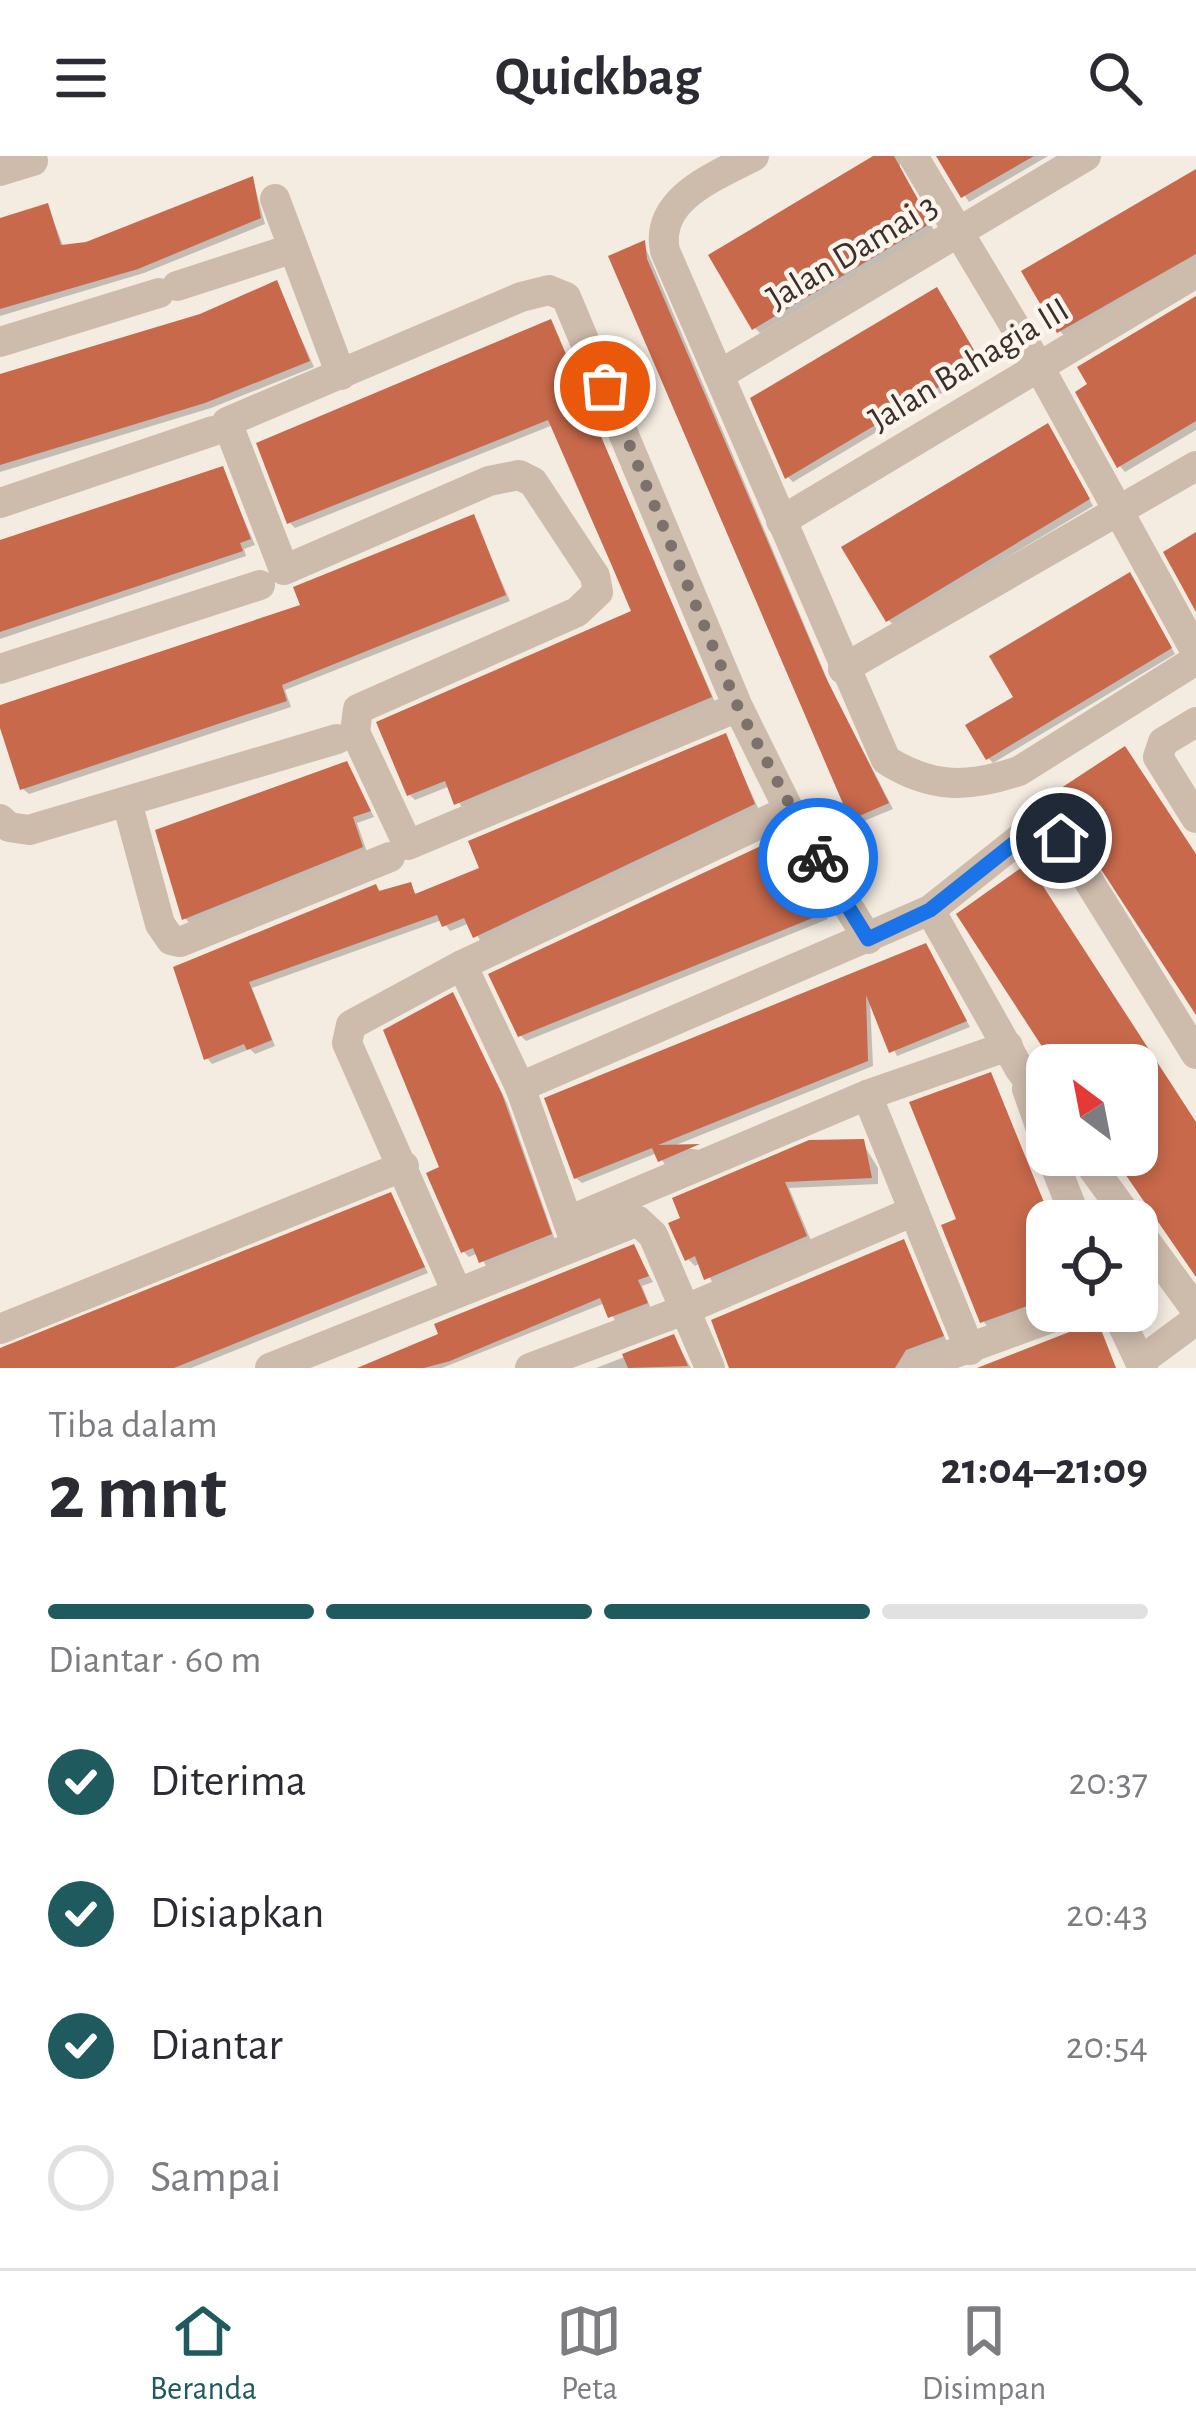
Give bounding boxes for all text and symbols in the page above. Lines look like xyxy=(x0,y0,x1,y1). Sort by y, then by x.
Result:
icon: menu xyxy=(48,45,114,111)
icon: search xyxy=(1082,45,1148,111)
text: Quickbag xyxy=(495,51,701,105)
street label: Jalan Damai 3 xyxy=(761,187,943,316)
street label: Jalan Bahagia III xyxy=(863,291,1075,438)
pin xyxy=(554,335,656,437)
icon: bag xyxy=(572,353,638,419)
pin xyxy=(1010,787,1112,889)
courier xyxy=(758,798,878,918)
icon: home xyxy=(1028,805,1094,871)
icon: bike xyxy=(785,825,851,891)
north arrow xyxy=(1026,1044,1158,1176)
map controls xyxy=(1026,1044,1158,1332)
button: locate xyxy=(1026,1200,1158,1332)
text: Tiba dalam xyxy=(48,1406,218,1445)
text: 21:04–21:09 xyxy=(941,1447,1148,1492)
text: 2 mnt xyxy=(48,1455,227,1533)
text: Diantar · 60 m xyxy=(48,1641,261,1680)
icon: check xyxy=(48,1749,114,1815)
text: Diterima xyxy=(150,1759,307,1804)
text: 20:37 xyxy=(1068,1763,1148,1802)
icon: check xyxy=(48,1881,114,1947)
text: Disiapkan xyxy=(150,1891,324,1936)
text: 20:43 xyxy=(1066,1895,1148,1934)
icon: check xyxy=(48,2013,114,2079)
text: Diantar xyxy=(150,2023,283,2068)
text: 20:54 xyxy=(1066,2027,1148,2066)
text: Sampai xyxy=(150,2155,281,2200)
tab: Beranda xyxy=(150,2298,257,2410)
tab: Peta xyxy=(556,2298,622,2410)
tab: Disimpan xyxy=(922,2298,1046,2410)

